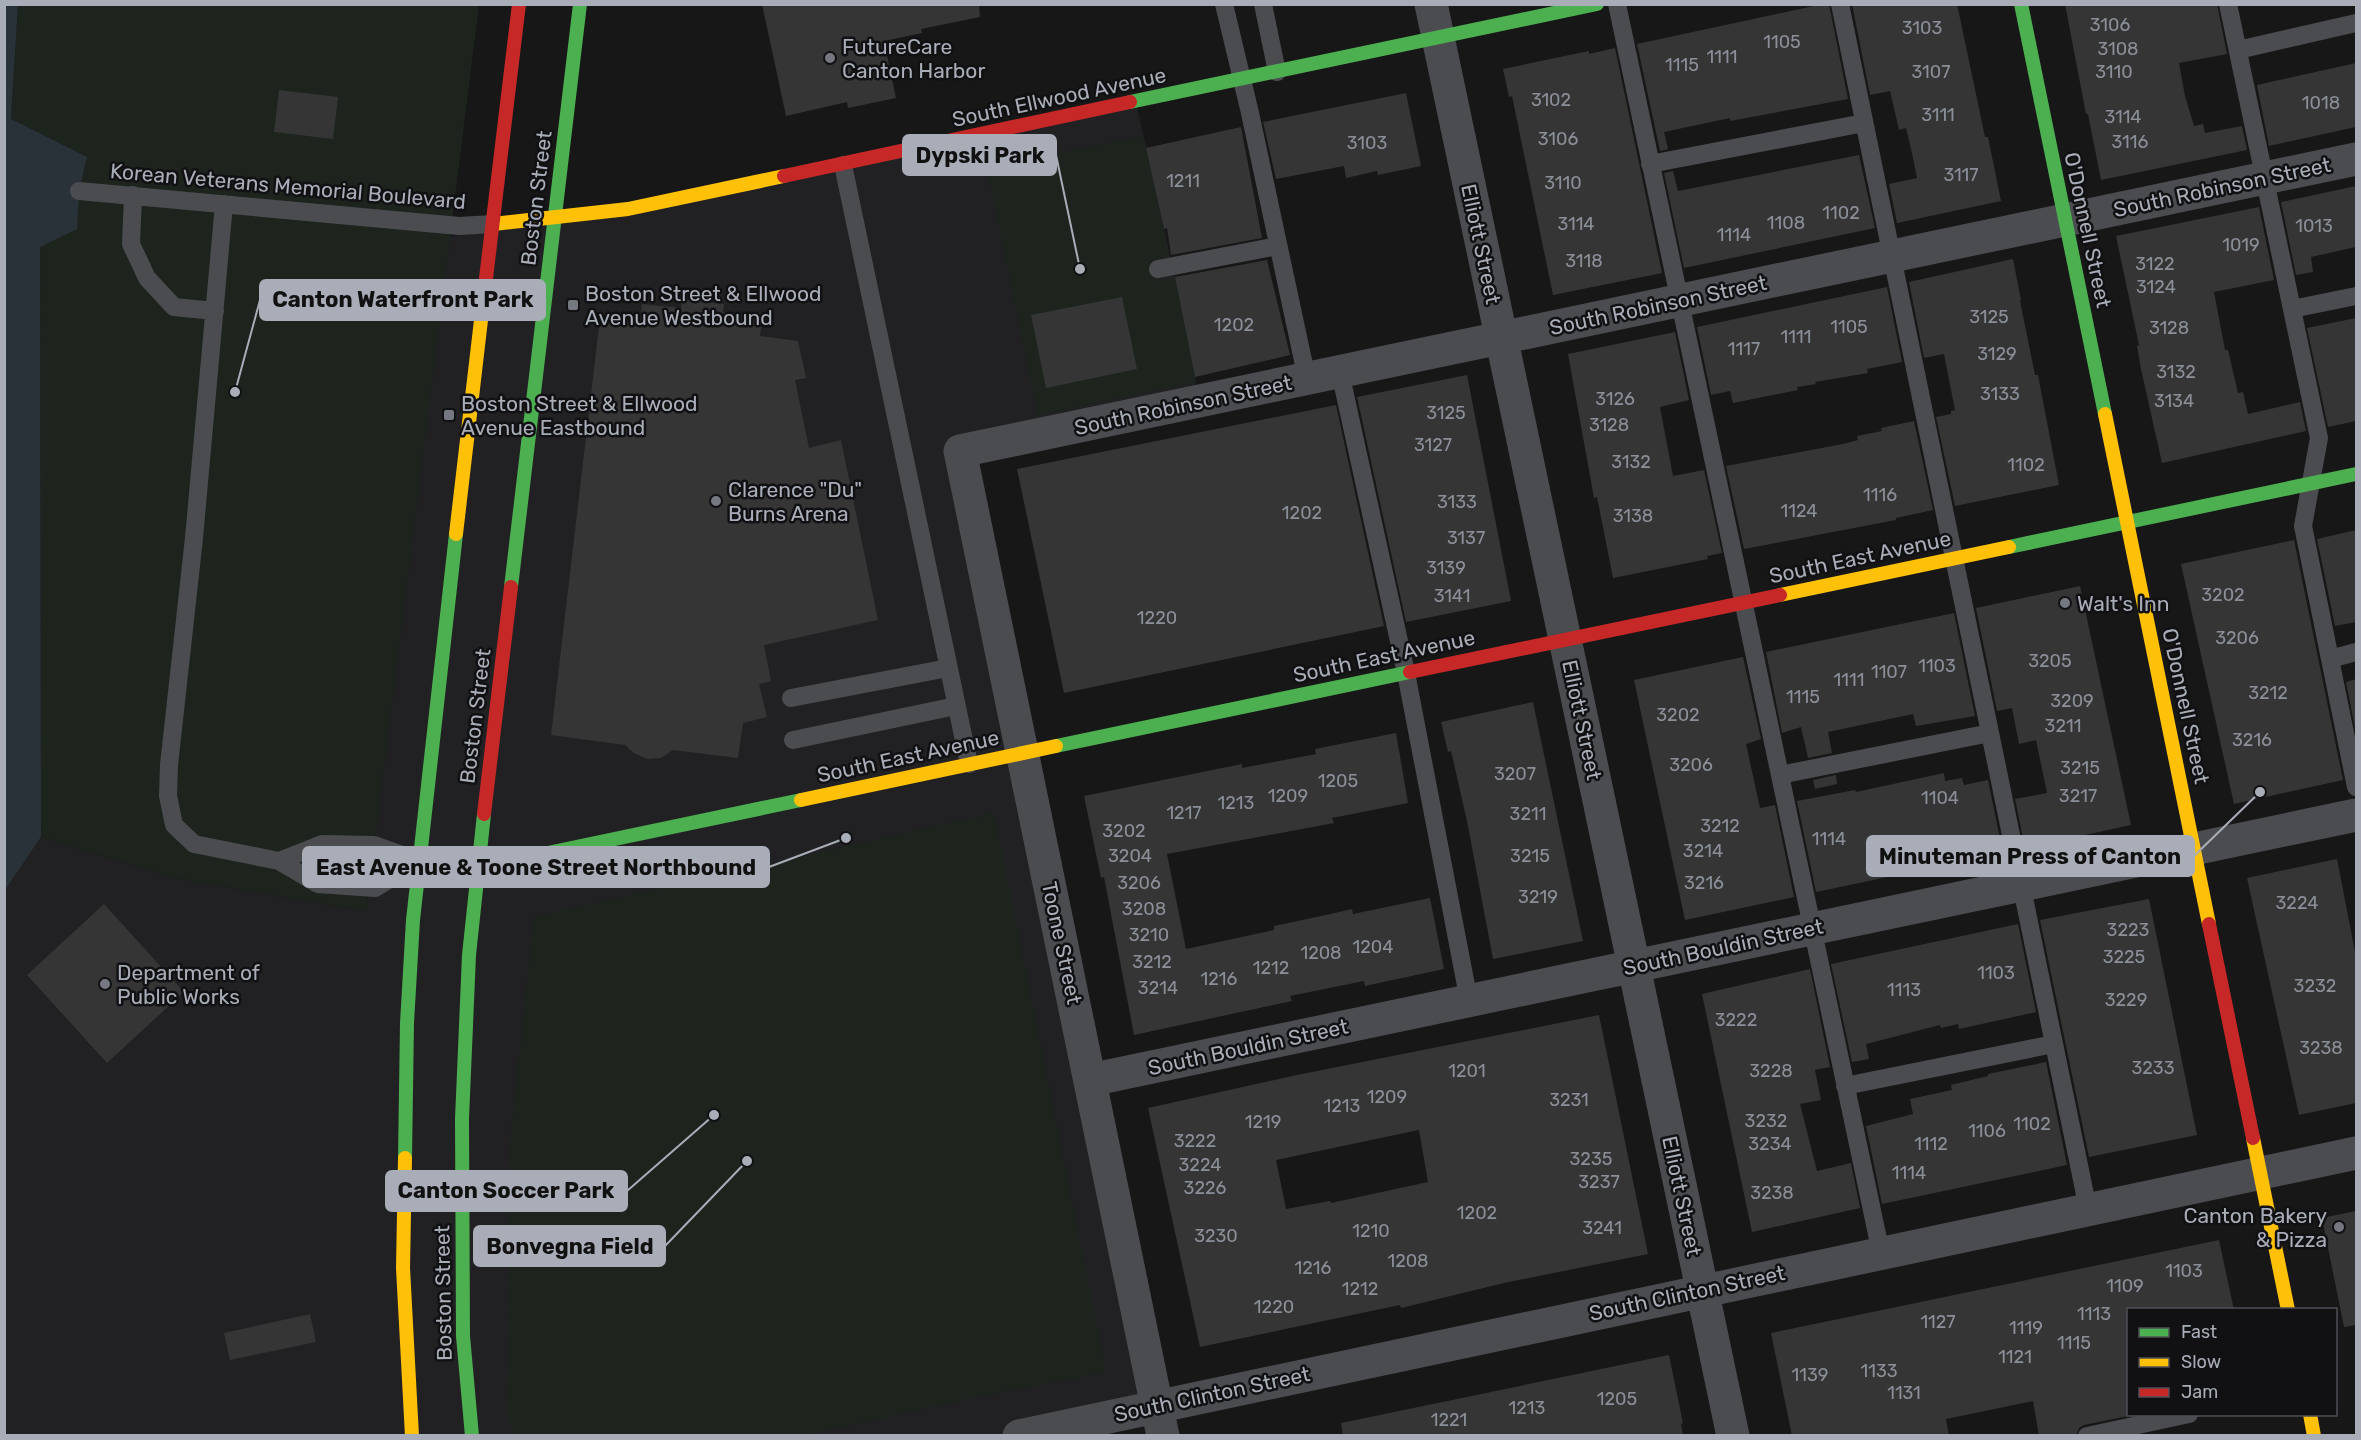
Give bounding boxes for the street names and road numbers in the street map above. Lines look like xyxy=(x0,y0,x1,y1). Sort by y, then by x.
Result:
street label: South Ellwood Avenue xyxy=(950,62,1168,132)
street label: Boston Street xyxy=(515,129,557,267)
street label: O'Donnell Street xyxy=(2059,150,2117,310)
street label: South Robinson Street xyxy=(2111,152,2333,222)
street label: Korean Veterans Memorial Boulevard xyxy=(109,158,467,214)
street label: Elliott Street xyxy=(1456,182,1506,306)
street label: South Robinson Street xyxy=(1547,270,1769,340)
street label: South Robinson Street xyxy=(1072,370,1294,440)
street label: South East Avenue xyxy=(1767,526,1953,588)
street label: South East Avenue xyxy=(1291,625,1477,687)
street label: O'Donnell Street xyxy=(2157,626,2215,786)
street label: Boston Street xyxy=(454,647,496,785)
street label: Elliott Street xyxy=(1557,658,1607,782)
street label: South East Avenue xyxy=(815,725,1001,787)
street label: Toone Street xyxy=(1037,879,1087,1007)
street label: South Bouldin Street xyxy=(1621,914,1825,980)
street label: South Bouldin Street xyxy=(1146,1014,1350,1080)
street label: Elliott Street xyxy=(1657,1134,1707,1258)
street label: Boston Street xyxy=(429,1225,457,1361)
street label: South Clinton Street xyxy=(1587,1260,1787,1326)
street label: South Clinton Street xyxy=(1112,1361,1312,1427)

